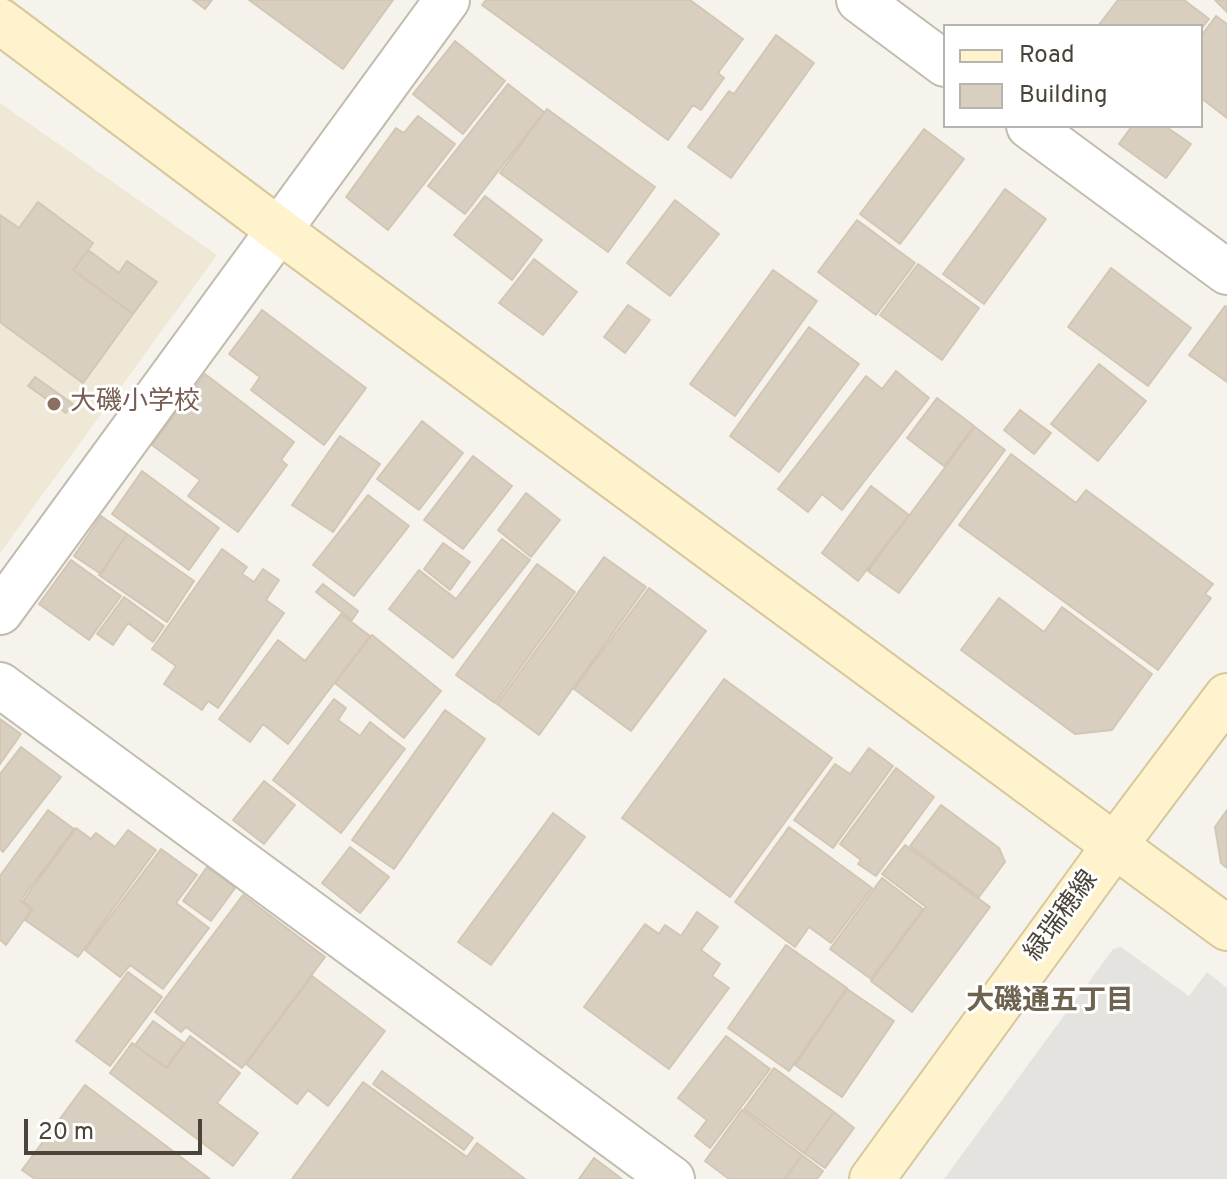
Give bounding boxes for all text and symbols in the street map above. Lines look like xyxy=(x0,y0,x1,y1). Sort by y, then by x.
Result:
legend xyxy=(943,24,1203,128)
text: Road xyxy=(1019,41,1075,71)
text: Building xyxy=(1019,81,1108,111)
place label: 大磯小学校 xyxy=(70,388,200,420)
marker: 大磯小学校 xyxy=(45,395,63,413)
street label: 緑瑞穂線 xyxy=(1020,866,1106,968)
district label: 大磯通五丁目 xyxy=(966,986,1134,1020)
scale bar xyxy=(28,1103,206,1153)
text: 20 m xyxy=(38,1118,94,1148)

